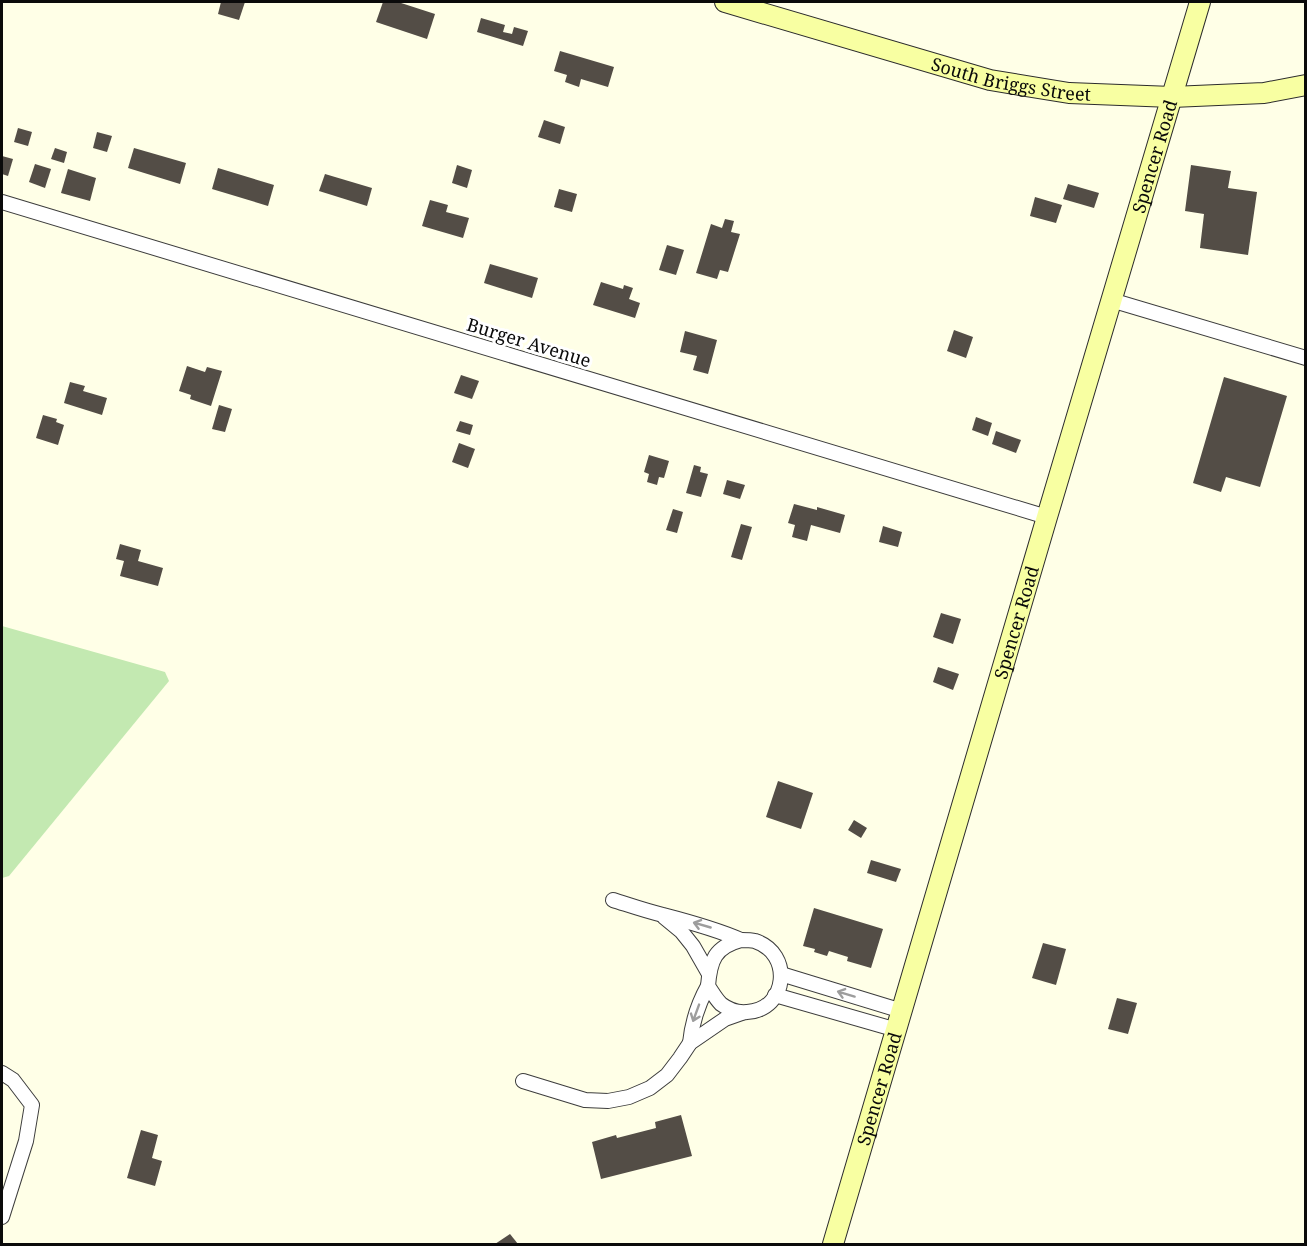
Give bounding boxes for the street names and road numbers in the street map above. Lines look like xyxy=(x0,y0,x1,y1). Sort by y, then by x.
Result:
street label: South Briggs Street xyxy=(929,51,1091,106)
street label: Spencer Road xyxy=(1126,97,1182,216)
street label: Burger Avenue xyxy=(464,312,594,372)
street label: Spencer Road xyxy=(988,563,1044,682)
street label: Spencer Road xyxy=(851,1029,907,1148)

